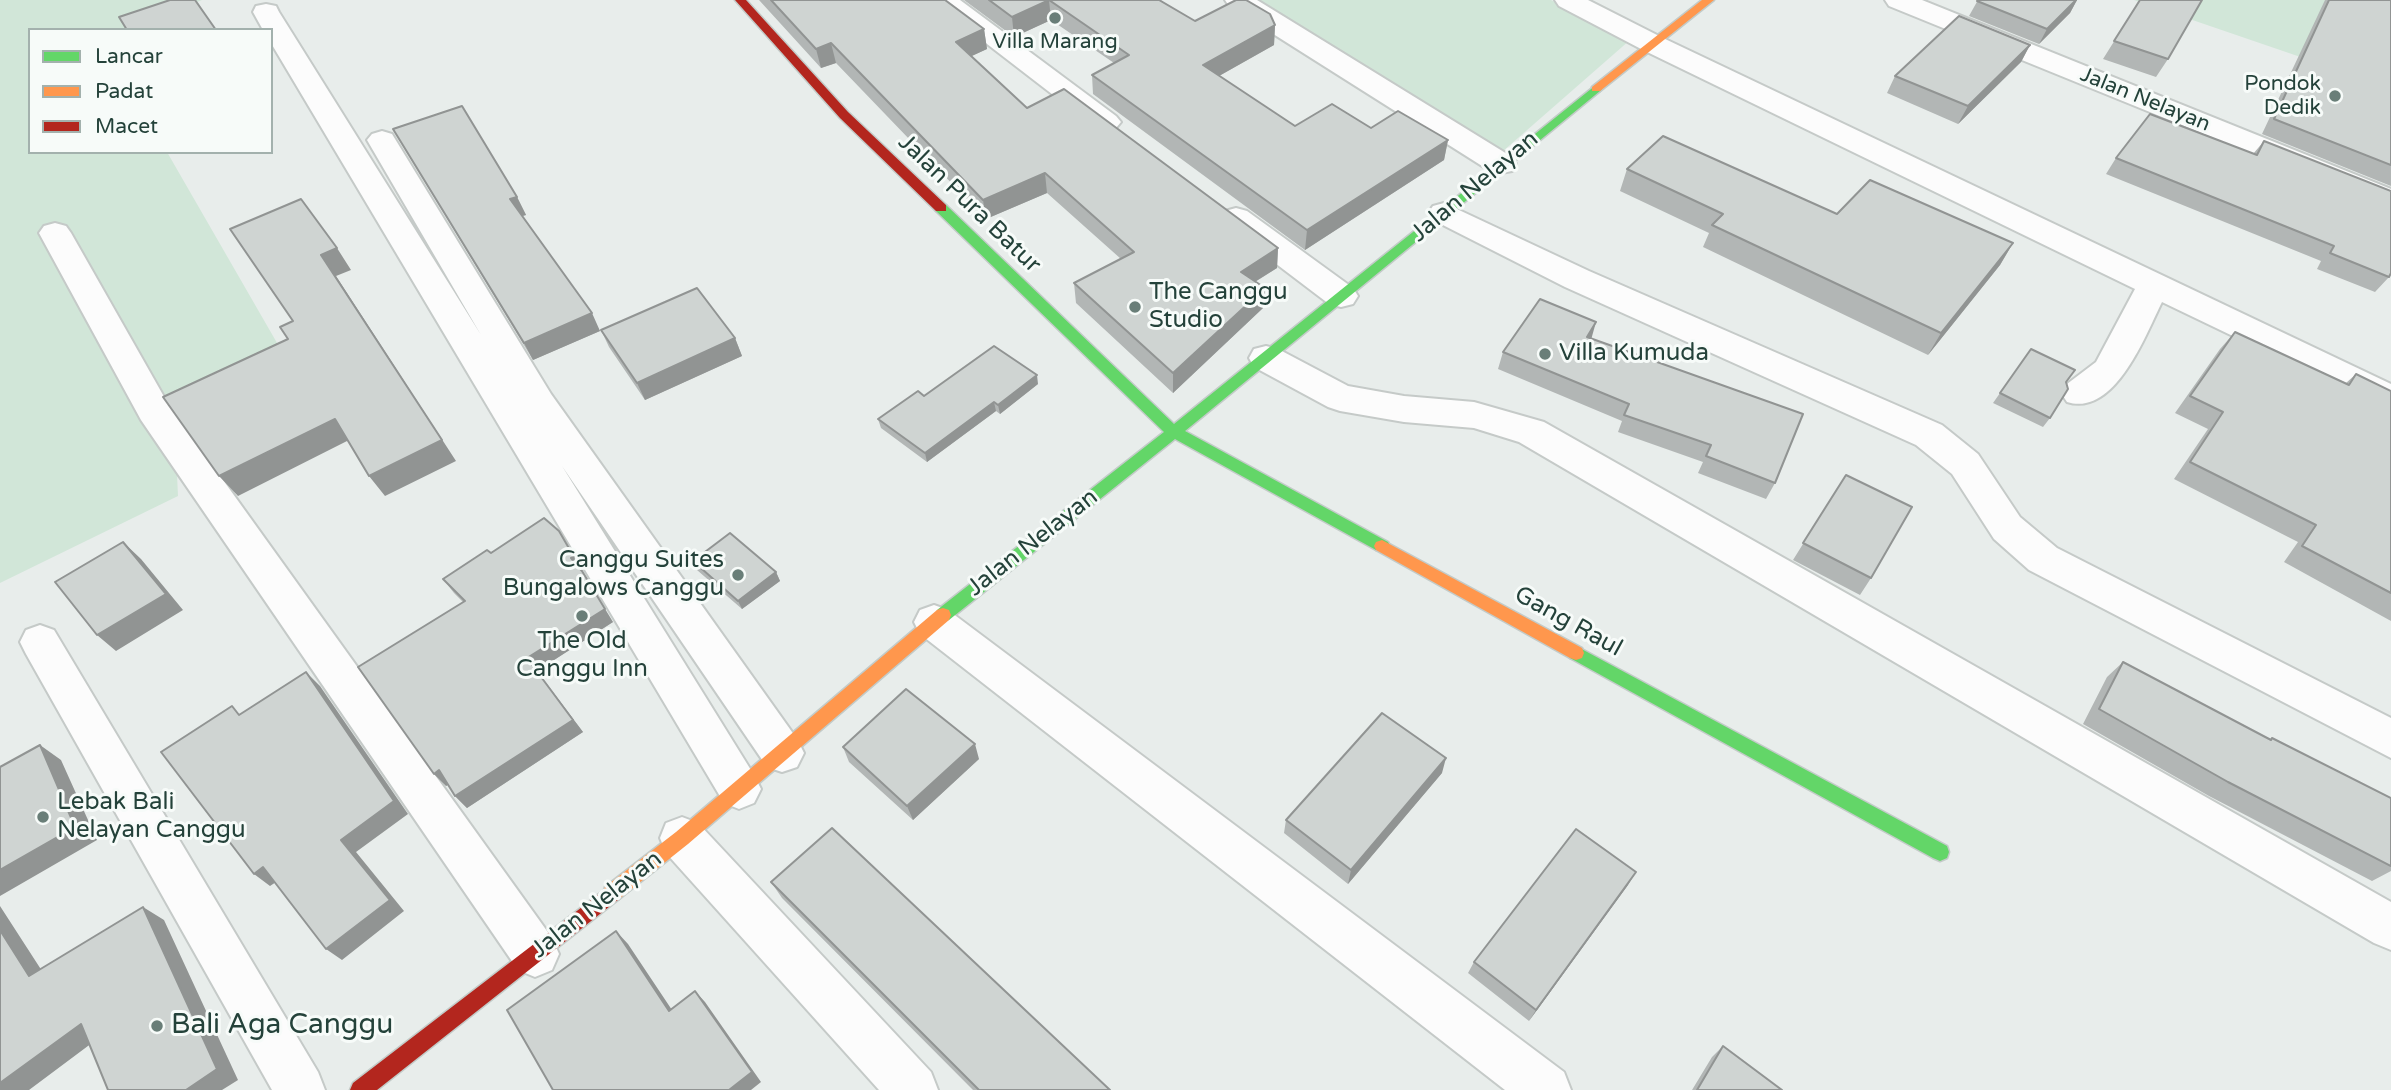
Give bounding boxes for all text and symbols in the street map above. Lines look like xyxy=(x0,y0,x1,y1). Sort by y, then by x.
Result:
marker: Villa Marang xyxy=(1047,10,1063,26)
legend xyxy=(28,28,273,154)
place label: Villa Marang xyxy=(992,29,1118,55)
text: Lancar xyxy=(95,44,163,69)
street label: Jalan Nelayan xyxy=(2076,62,2214,138)
place label: Pondok Dedik xyxy=(2244,71,2321,121)
text: Padat xyxy=(95,79,153,104)
marker: Pondok Dedik xyxy=(2327,88,2343,104)
text: Macet xyxy=(95,114,158,139)
street label: Jalan Nelayan xyxy=(1405,125,1545,249)
street label: Jalan Pura Batur xyxy=(892,129,1046,279)
place label: The Canggu Studio xyxy=(1149,279,1288,335)
marker: The Canggu Studio xyxy=(1127,299,1143,315)
place label: Villa Kumuda xyxy=(1559,340,1709,368)
marker: Villa Kumuda xyxy=(1537,346,1553,362)
street label: Jalan Nelayan xyxy=(962,483,1104,603)
place label: Canggu Suites Bungalows Canggu xyxy=(503,547,724,603)
marker: Canggu Suites Bungalows Canggu xyxy=(730,567,746,583)
street label: Gang Raul xyxy=(1509,581,1627,663)
marker: The Old Canggu Inn xyxy=(574,608,590,624)
place label: The Old Canggu Inn xyxy=(516,628,648,684)
place label: Lebak Bali Nelayan Canggu xyxy=(57,789,246,845)
marker: Lebak Bali Nelayan Canggu xyxy=(35,809,51,825)
street label: Jalan Nelayan xyxy=(526,845,668,965)
place label: Bali Aga Canggu xyxy=(171,1009,393,1043)
marker: Bali Aga Canggu xyxy=(149,1018,165,1034)

